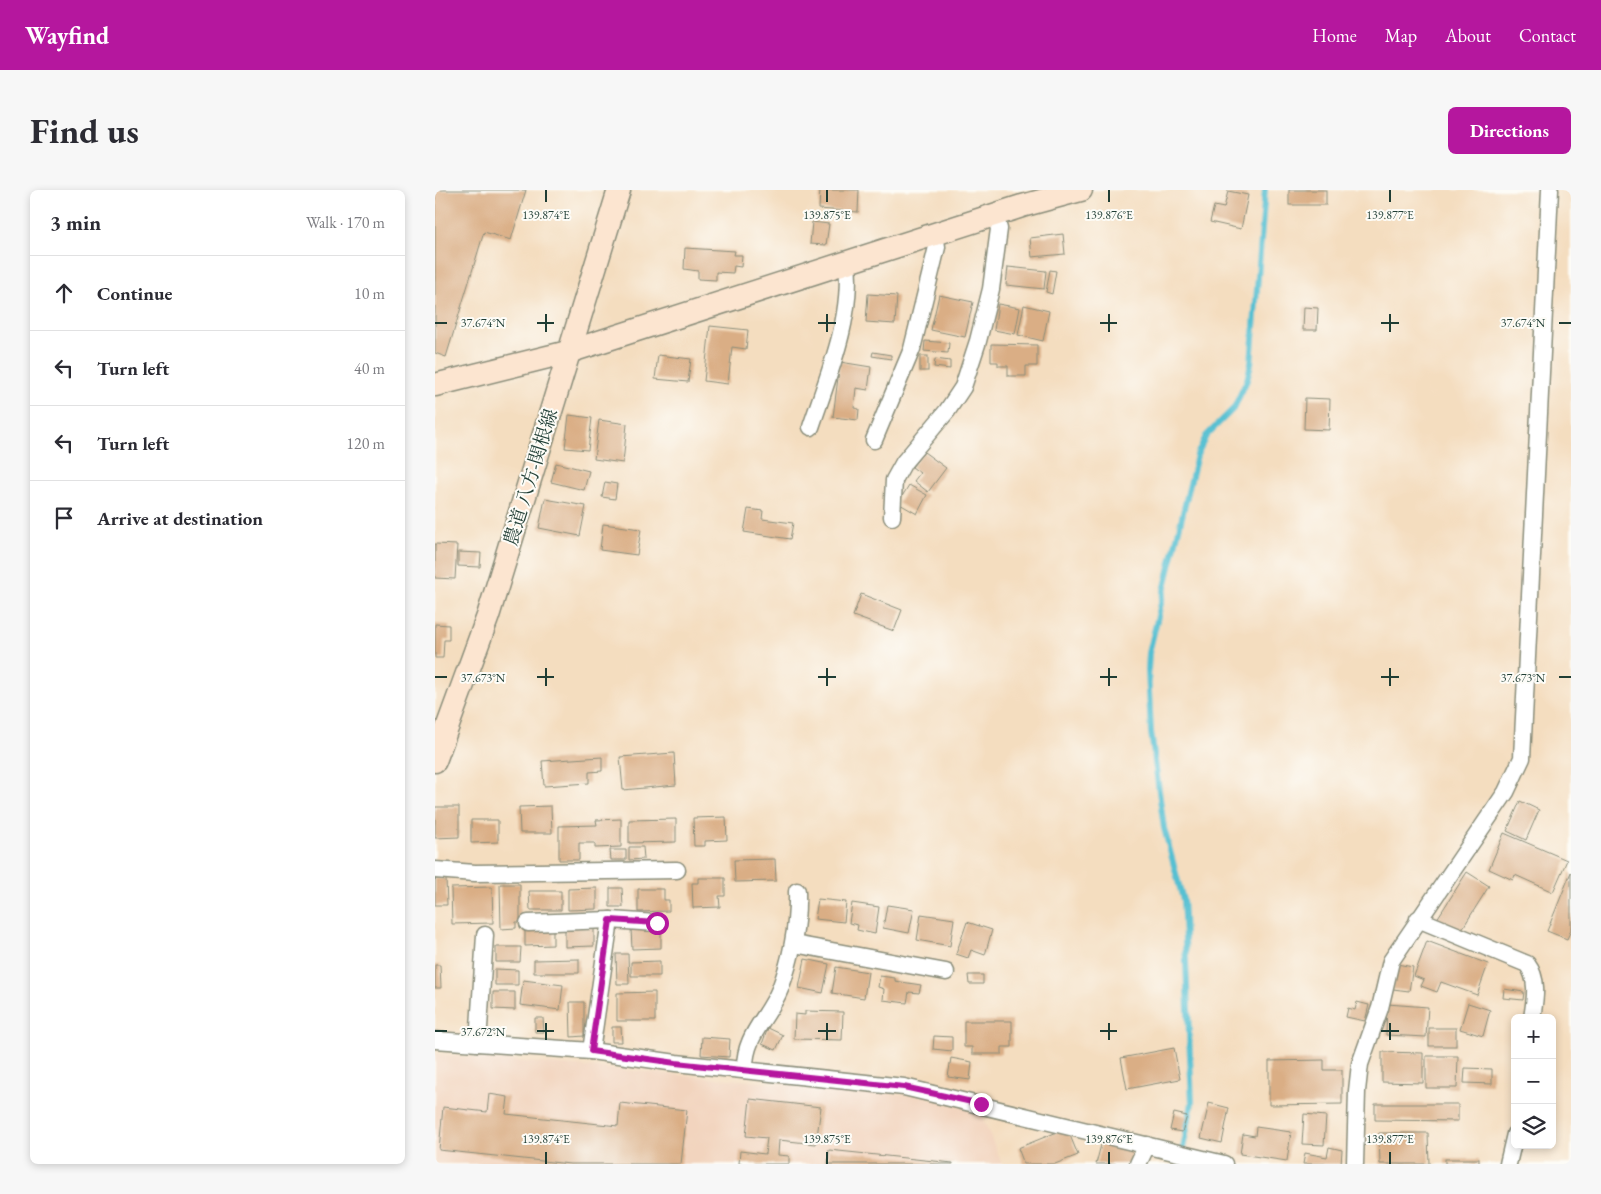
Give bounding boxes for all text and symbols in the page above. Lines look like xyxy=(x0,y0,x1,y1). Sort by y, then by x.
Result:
text: Wayfind xyxy=(25,20,109,51)
text: Home xyxy=(1312,24,1357,47)
text: Map xyxy=(1385,24,1417,47)
text: About xyxy=(1445,24,1491,47)
text: Contact xyxy=(1519,24,1576,47)
button: Directions xyxy=(1448,107,1571,154)
text: Find us xyxy=(30,108,139,153)
text: 139.874°E xyxy=(522,207,570,223)
text: 139.875°E xyxy=(803,207,851,223)
text: 139.876°E xyxy=(1085,207,1133,223)
text: 139.877°E xyxy=(1366,207,1414,223)
text: 3 min xyxy=(50,209,101,236)
text: Walk · 170 m xyxy=(306,212,385,233)
icon: ahead xyxy=(50,279,78,307)
text: Continue xyxy=(97,281,172,306)
text: 10 m xyxy=(354,283,385,304)
text: 37.674°N xyxy=(461,315,506,331)
text: 37.674°N xyxy=(1501,315,1546,331)
icon: left xyxy=(50,354,78,382)
text: Turn left xyxy=(97,356,169,381)
text: 40 m xyxy=(354,358,385,379)
street label: 農道 八方-関根線 xyxy=(498,406,563,549)
icon: left xyxy=(50,429,78,457)
text: Turn left xyxy=(97,431,169,456)
text: 120 m xyxy=(346,433,385,454)
icon: arrive xyxy=(50,504,78,532)
text: Arrive at destination xyxy=(97,506,263,531)
text: 37.673°N xyxy=(461,670,506,686)
text: 37.673°N xyxy=(1501,670,1546,686)
route start xyxy=(646,912,669,935)
map controls xyxy=(1511,1014,1556,1149)
button: + xyxy=(1511,1014,1556,1059)
text: 37.672°N xyxy=(461,1024,506,1040)
button: − xyxy=(1511,1059,1556,1104)
route end xyxy=(970,1093,993,1116)
button: layers xyxy=(1511,1104,1556,1149)
text: 139.874°E xyxy=(522,1131,570,1147)
text: 139.875°E xyxy=(803,1131,851,1147)
text: 139.876°E xyxy=(1085,1131,1133,1147)
text: 139.877°E xyxy=(1366,1131,1414,1147)

